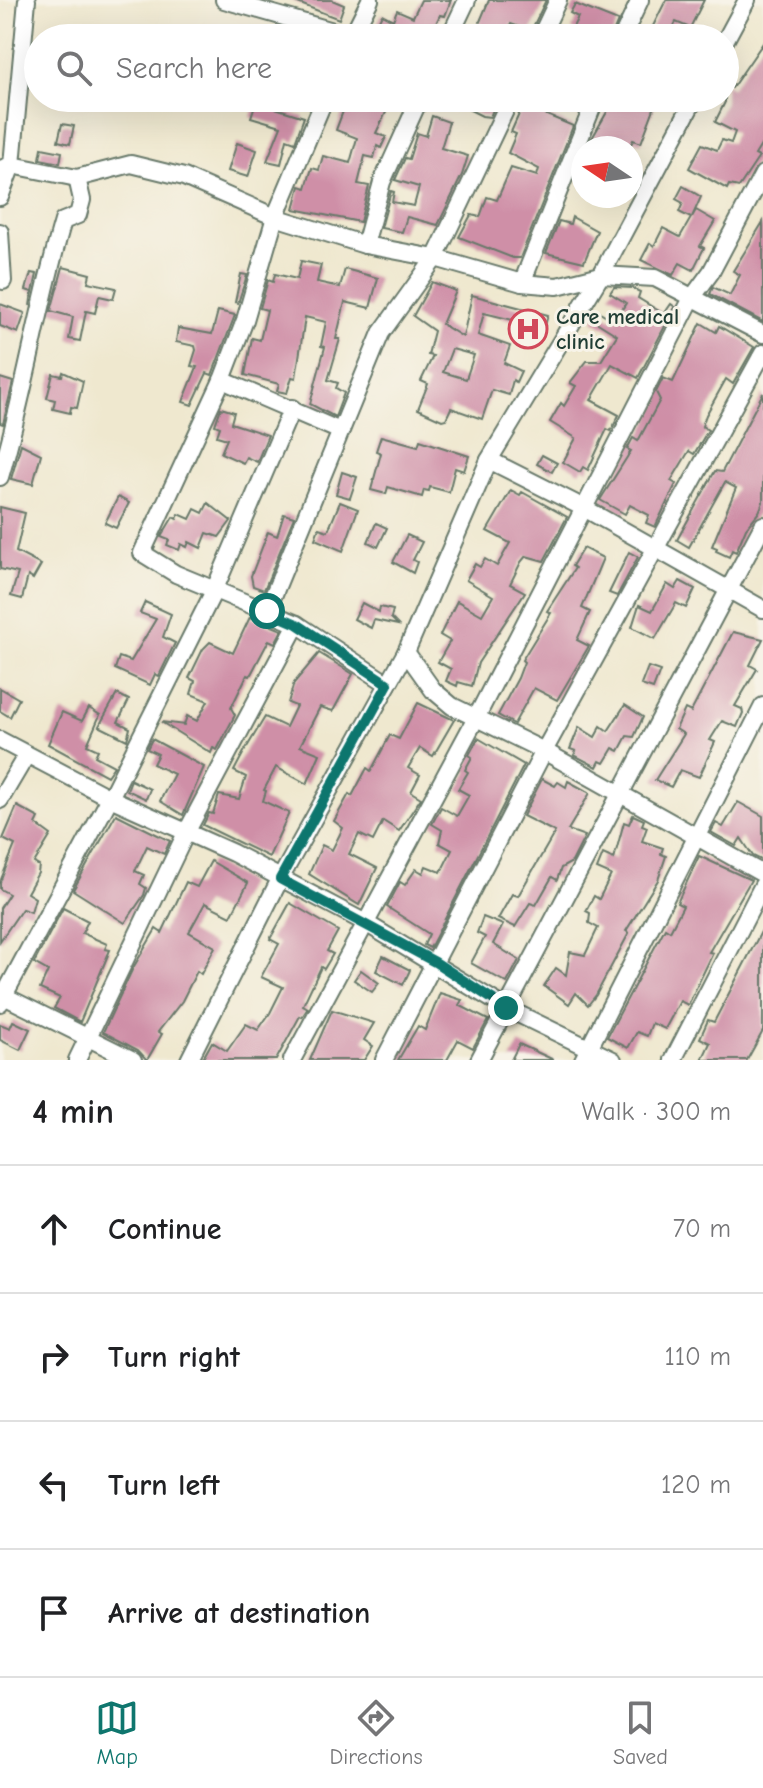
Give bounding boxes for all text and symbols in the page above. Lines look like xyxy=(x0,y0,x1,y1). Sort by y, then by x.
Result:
search box xyxy=(24,24,739,112)
icon: search xyxy=(52,46,96,90)
text: Search here xyxy=(116,51,272,86)
north arrow xyxy=(571,136,643,208)
place label: Care medical clinic xyxy=(556,304,679,355)
hospital icon: Care medical clinic xyxy=(507,308,549,350)
route start xyxy=(249,593,285,629)
route end xyxy=(488,990,524,1026)
text: 4 min xyxy=(32,1092,114,1132)
text: Walk · 300 m xyxy=(582,1097,731,1127)
icon: ahead xyxy=(32,1207,76,1251)
text: Continue xyxy=(108,1212,222,1247)
text: 70 m xyxy=(673,1214,731,1244)
icon: right xyxy=(32,1335,76,1379)
text: Turn right xyxy=(108,1340,240,1375)
text: 110 m xyxy=(664,1342,731,1372)
icon: left xyxy=(32,1463,76,1507)
text: Turn left xyxy=(108,1468,220,1503)
text: 120 m xyxy=(661,1470,731,1500)
icon: arrive xyxy=(32,1591,76,1635)
text: Arrive at destination xyxy=(108,1596,370,1631)
tab: Map xyxy=(95,1696,139,1770)
tab: Directions xyxy=(330,1696,423,1770)
tab: Saved xyxy=(613,1696,668,1770)

